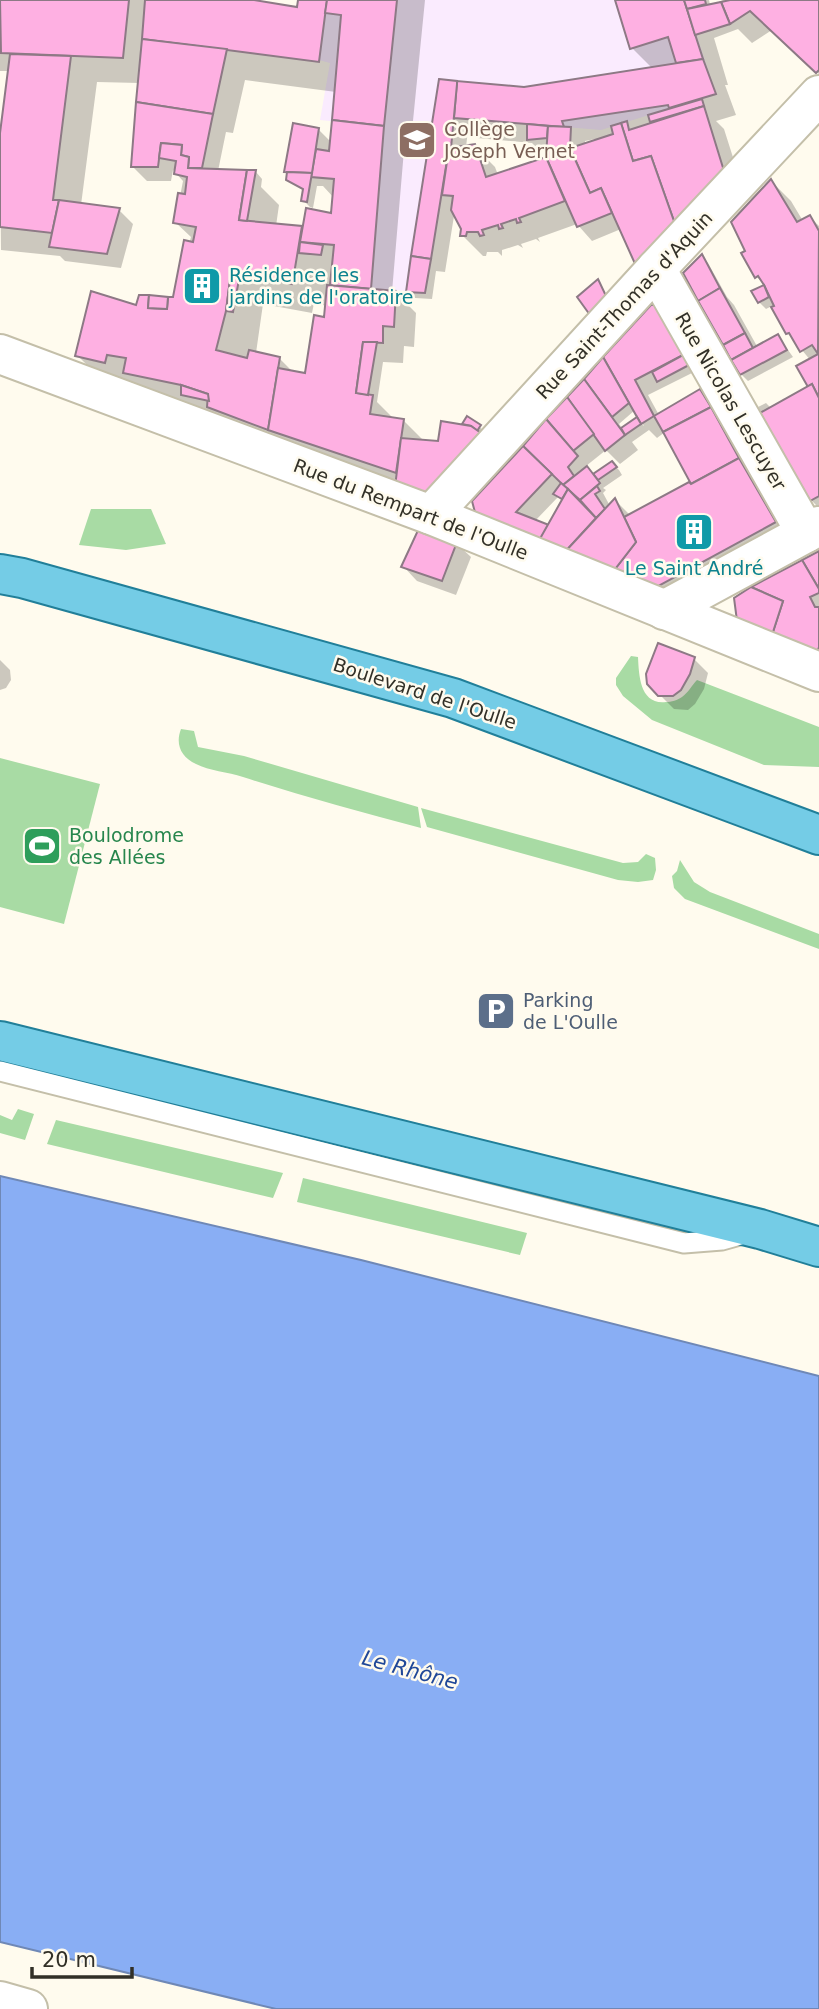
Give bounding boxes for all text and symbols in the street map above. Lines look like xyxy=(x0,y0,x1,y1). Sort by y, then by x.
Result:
place label: Collège Joseph Vernet xyxy=(443,118,575,162)
school or university icon: Collège Joseph Vernet xyxy=(396,119,438,161)
street label: Rue Saint-Thomas d'Aquin xyxy=(531,207,717,403)
place label: Résidence les jardins de l'oratoire xyxy=(228,264,414,308)
building icon: Résidence les jardins de l'oratoire xyxy=(181,265,223,307)
street label: Rue Nicolas Lescuyer xyxy=(671,308,791,494)
street label: Rue du Rempart de l'Oulle xyxy=(291,454,531,564)
building icon: Le Saint André xyxy=(673,511,715,553)
place label: Le Saint André xyxy=(625,557,763,579)
street label: Boulevard de l'Oulle xyxy=(330,653,520,733)
place label: Boulodrome des Allées xyxy=(69,824,184,868)
sports icon: Boulodrome des Allées xyxy=(21,825,63,867)
place label: Parking de L'Oulle xyxy=(523,989,618,1033)
parking icon: Parking de L'Oulle xyxy=(475,990,517,1032)
water label: Le Rhône xyxy=(359,1646,461,1694)
scale bar xyxy=(32,1936,131,1980)
text: 20 m xyxy=(42,1948,96,1972)

